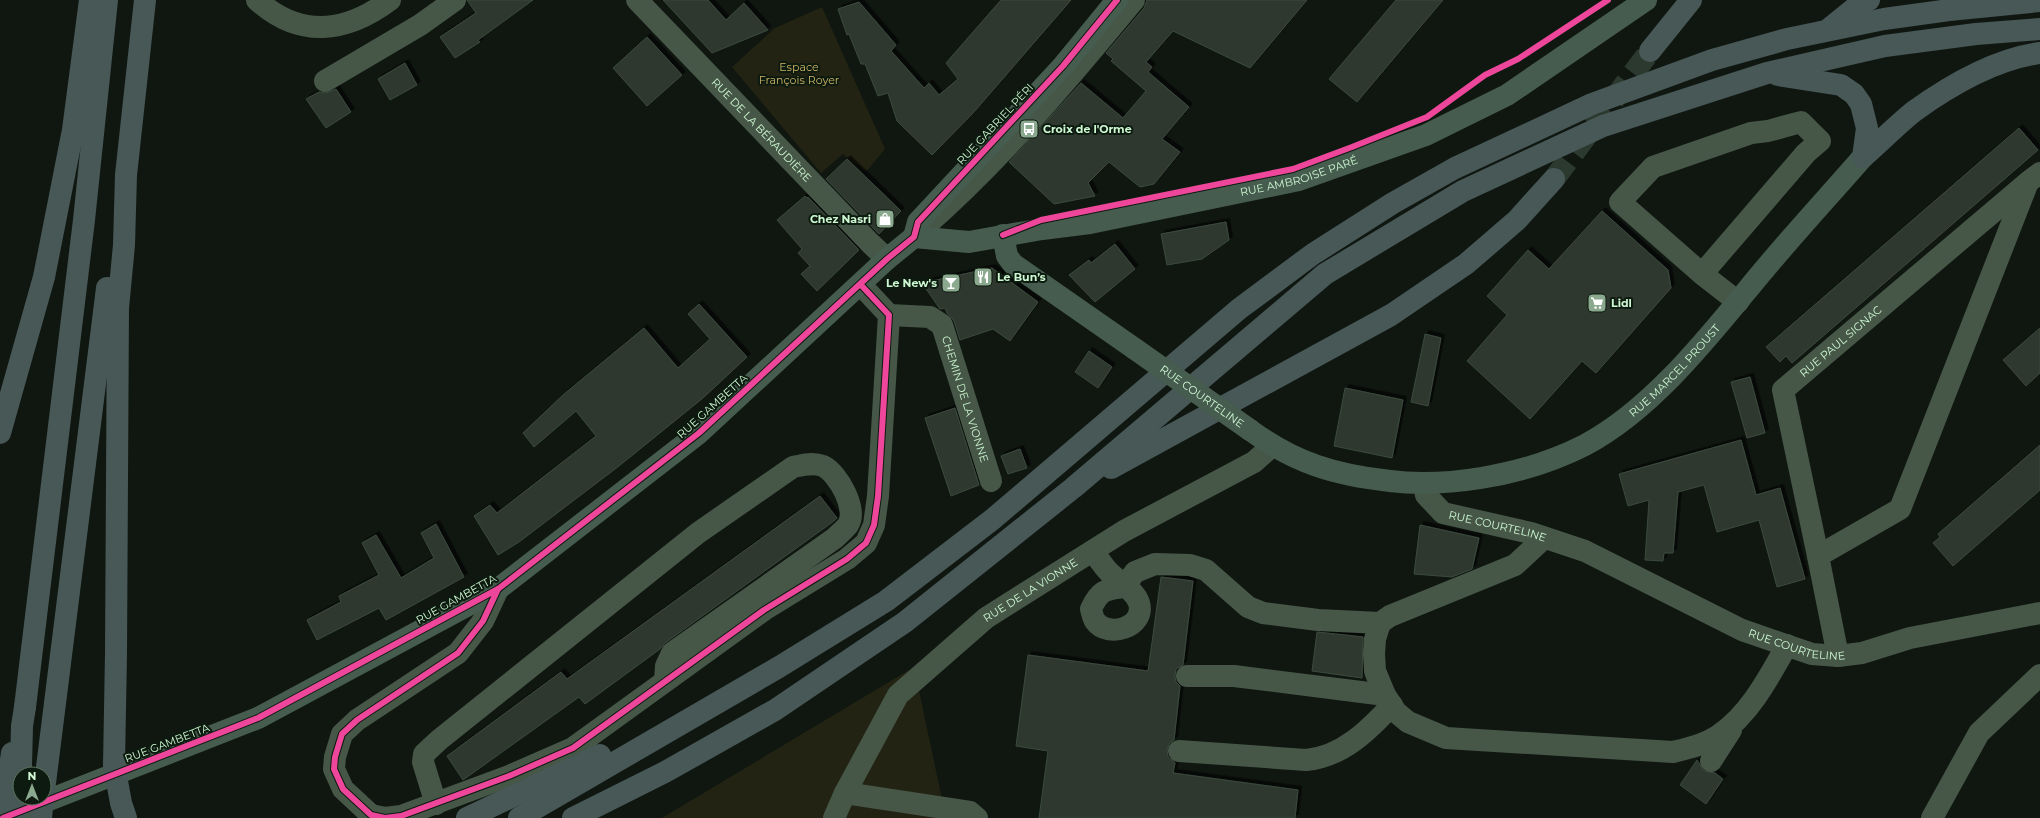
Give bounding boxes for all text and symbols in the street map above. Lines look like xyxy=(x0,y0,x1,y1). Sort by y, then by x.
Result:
park label: Espace François Royer xyxy=(759,60,839,87)
street label: RUE DE LA BÉRAUDIÈRE xyxy=(709,75,815,185)
street label: RUE GABRIEL PÉRI xyxy=(954,80,1036,168)
bus stop icon: Croix de l'Orme xyxy=(1018,118,1040,140)
place label: Croix de l'Orme xyxy=(1043,122,1132,136)
street label: RUE AMBROISE PARÉ xyxy=(1239,153,1360,199)
shop icon: Chez Nasri xyxy=(874,208,896,230)
place label: Chez Nasri xyxy=(810,212,871,226)
restaurant icon: Le Bun’s xyxy=(972,266,994,288)
place label: Le Bun’s xyxy=(997,270,1046,284)
bar icon: Le New's xyxy=(940,272,962,294)
place label: Le New's xyxy=(886,276,937,290)
supermarket icon: Lidl xyxy=(1586,292,1608,314)
place label: Lidl xyxy=(1611,296,1632,310)
street label: RUE PAUL SIGNAC xyxy=(1797,302,1885,380)
street label: RUE MARCEL PROUST xyxy=(1626,321,1723,420)
street label: CHEMIN DE LA VIONNE xyxy=(939,334,992,464)
street label: RUE COURTELINE xyxy=(1157,362,1247,431)
street label: RUE GAMBETTA xyxy=(674,371,750,441)
street label: RUE COURTELINE xyxy=(1447,508,1548,545)
street label: RUE DE LA VIONNE xyxy=(980,555,1080,625)
street label: RUE GAMBETTA xyxy=(413,571,499,627)
street label: RUE COURTELINE xyxy=(1747,626,1846,663)
street label: RUE GAMBETTA xyxy=(123,720,211,766)
north arrow xyxy=(12,766,52,806)
text: N xyxy=(28,769,36,783)

